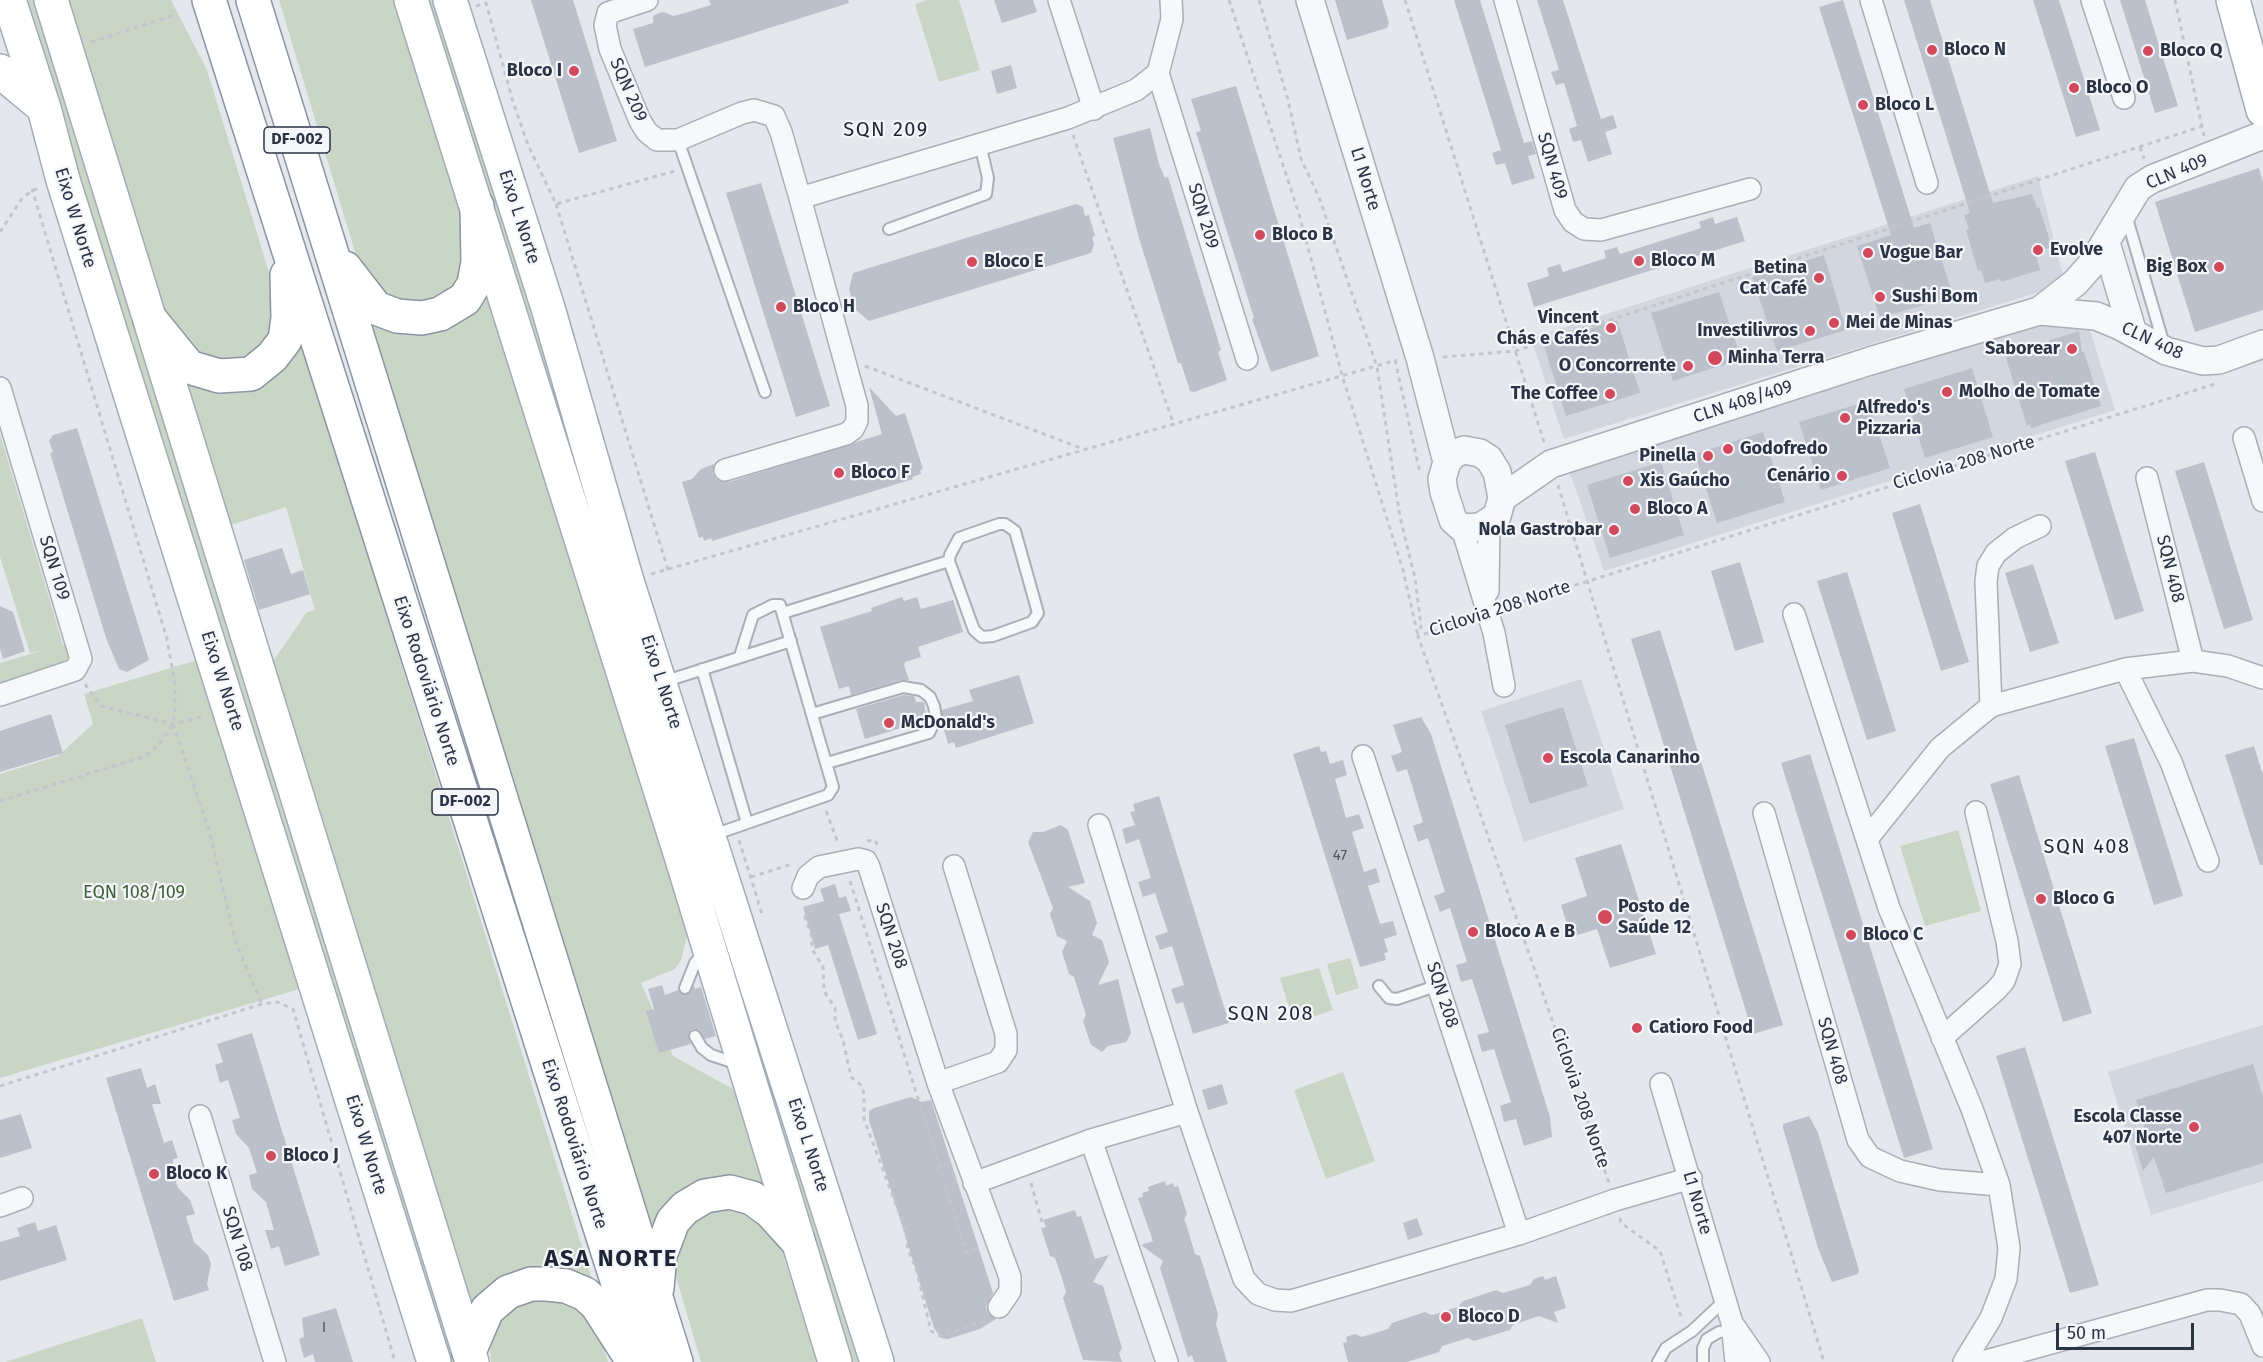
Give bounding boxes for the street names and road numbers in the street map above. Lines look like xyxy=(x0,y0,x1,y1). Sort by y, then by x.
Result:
street label: SQN 209 xyxy=(604,55,652,125)
road number: DF-002 xyxy=(264,127,330,153)
street label: SQN 409 xyxy=(1532,130,1572,202)
street label: L1 Norte xyxy=(1345,145,1385,213)
street label: CLN 409 xyxy=(2143,149,2211,195)
street label: Eixo W Norte xyxy=(49,165,101,271)
street label: Eixo L Norte xyxy=(494,167,544,267)
street label: SQN 209 xyxy=(1183,181,1223,251)
street label: CLN 408 xyxy=(2118,317,2186,365)
street label: CLN 408/409 xyxy=(1691,376,1795,428)
street label: Ciclovia 208 Norte xyxy=(1890,431,2038,495)
street label: SQN 109 xyxy=(34,533,74,603)
street label: SQN 408 xyxy=(2151,533,2189,605)
street label: Ciclovia 208 Norte xyxy=(1427,576,1573,642)
street label: Eixo Rodoviário Norte xyxy=(388,593,464,769)
street label: Eixo W Norte xyxy=(196,628,248,734)
street label: Eixo L Norte xyxy=(636,632,686,732)
road number: DF-002 xyxy=(432,789,498,815)
street label: SQN 208 xyxy=(870,900,912,972)
street label: SQN 208 xyxy=(1421,959,1463,1031)
street label: SQN 408 xyxy=(1812,1015,1852,1087)
street label: Ciclovia 208 Norte xyxy=(1546,1025,1614,1171)
street label: Eixo Rodoviário Norte xyxy=(536,1056,612,1232)
street label: Eixo W Norte xyxy=(340,1092,392,1198)
street label: Eixo L Norte xyxy=(783,1095,833,1195)
street label: L1 Norte xyxy=(1678,1169,1716,1237)
street label: SQN 108 xyxy=(217,1204,257,1274)

